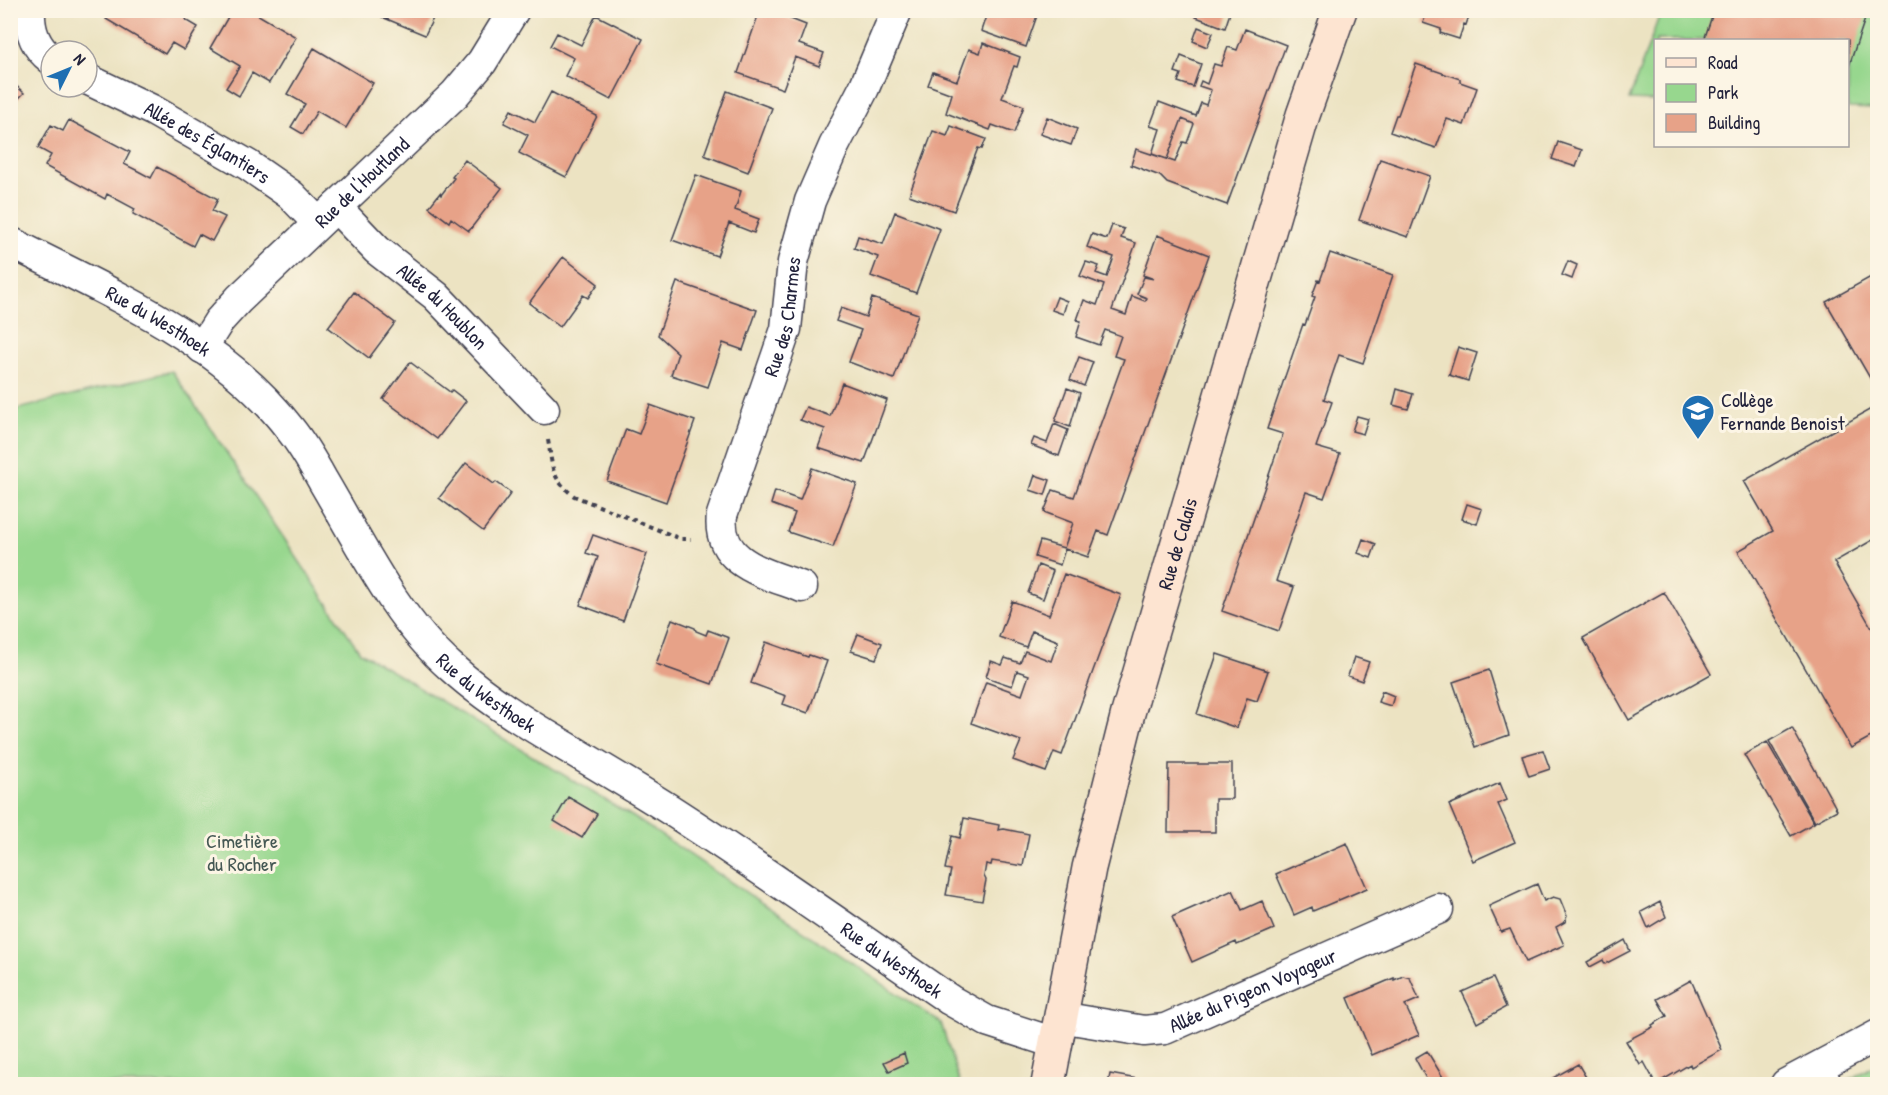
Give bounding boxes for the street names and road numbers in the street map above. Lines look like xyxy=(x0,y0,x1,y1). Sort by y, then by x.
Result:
street label: Allée des Églantiers xyxy=(140,94,276,190)
street label: Rue de l'Houtland xyxy=(308,130,415,234)
street label: Rue des Charmes xyxy=(757,253,807,380)
street label: Allée du Houblon xyxy=(392,257,494,355)
street label: Rue du Westhoek xyxy=(101,279,217,362)
street label: Rue de Calais xyxy=(1151,494,1203,593)
street label: Rue du Westhoek xyxy=(431,647,541,739)
street label: Rue du Westhoek xyxy=(836,915,948,1004)
street label: Allée du Pigeon Voyageur xyxy=(1165,941,1341,1039)

